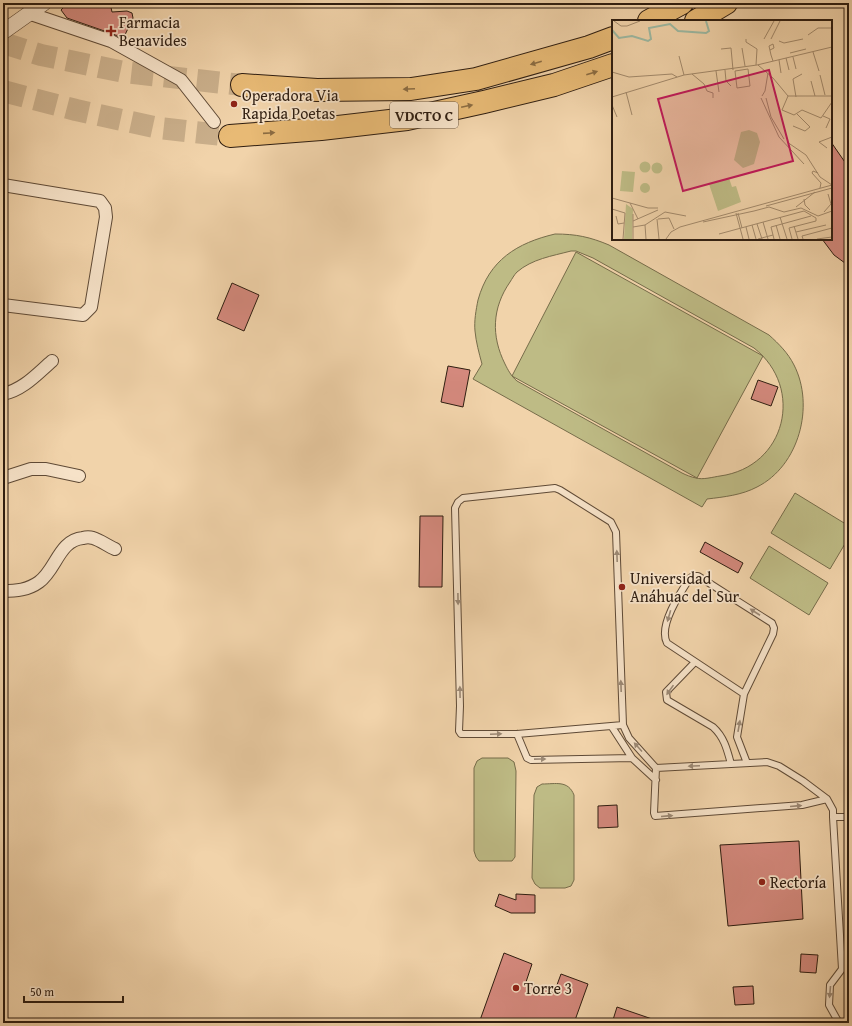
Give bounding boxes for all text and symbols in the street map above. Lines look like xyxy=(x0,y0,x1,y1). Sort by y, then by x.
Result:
place label: Farmacia Benavides xyxy=(119,10,187,52)
inset map xyxy=(612,20,832,240)
marker: Farmacia Benavides xyxy=(106,26,116,36)
one-way arrow xyxy=(530,60,542,66)
one-way arrow xyxy=(587,69,599,75)
place label: Operadora Via Rapida Poetas xyxy=(242,83,339,125)
one-way arrow xyxy=(403,85,415,92)
marker: Operadora Via Rapida Poetas xyxy=(229,99,239,109)
road number: VDCTO C xyxy=(390,102,458,128)
one-way arrow xyxy=(461,103,473,109)
one-way arrow xyxy=(263,129,275,136)
one-way arrow xyxy=(614,549,620,562)
place label: Universidad Anáhuac del Sur xyxy=(630,566,740,608)
marker: Universidad Anáhuac del Sur xyxy=(617,582,627,592)
one-way arrow xyxy=(454,593,461,605)
one-way arrow xyxy=(750,608,760,616)
one-way arrow xyxy=(666,610,672,622)
one-way arrow xyxy=(618,680,625,692)
one-way arrow xyxy=(457,685,463,698)
one-way arrow xyxy=(666,685,673,696)
one-way arrow xyxy=(736,720,742,732)
one-way arrow xyxy=(490,731,503,737)
one-way arrow xyxy=(634,743,643,752)
one-way arrow xyxy=(534,756,546,763)
one-way arrow xyxy=(688,762,700,769)
one-way arrow xyxy=(790,802,802,809)
one-way arrow xyxy=(661,812,673,819)
place label: Rectoría xyxy=(770,870,827,894)
marker: Rectoría xyxy=(757,877,767,887)
place label: Torre 3 xyxy=(524,976,572,1000)
scale bar xyxy=(24,978,123,1004)
text: 50 m xyxy=(30,983,54,1000)
marker: Torre 3 xyxy=(511,983,521,993)
one-way arrow xyxy=(827,985,834,998)

